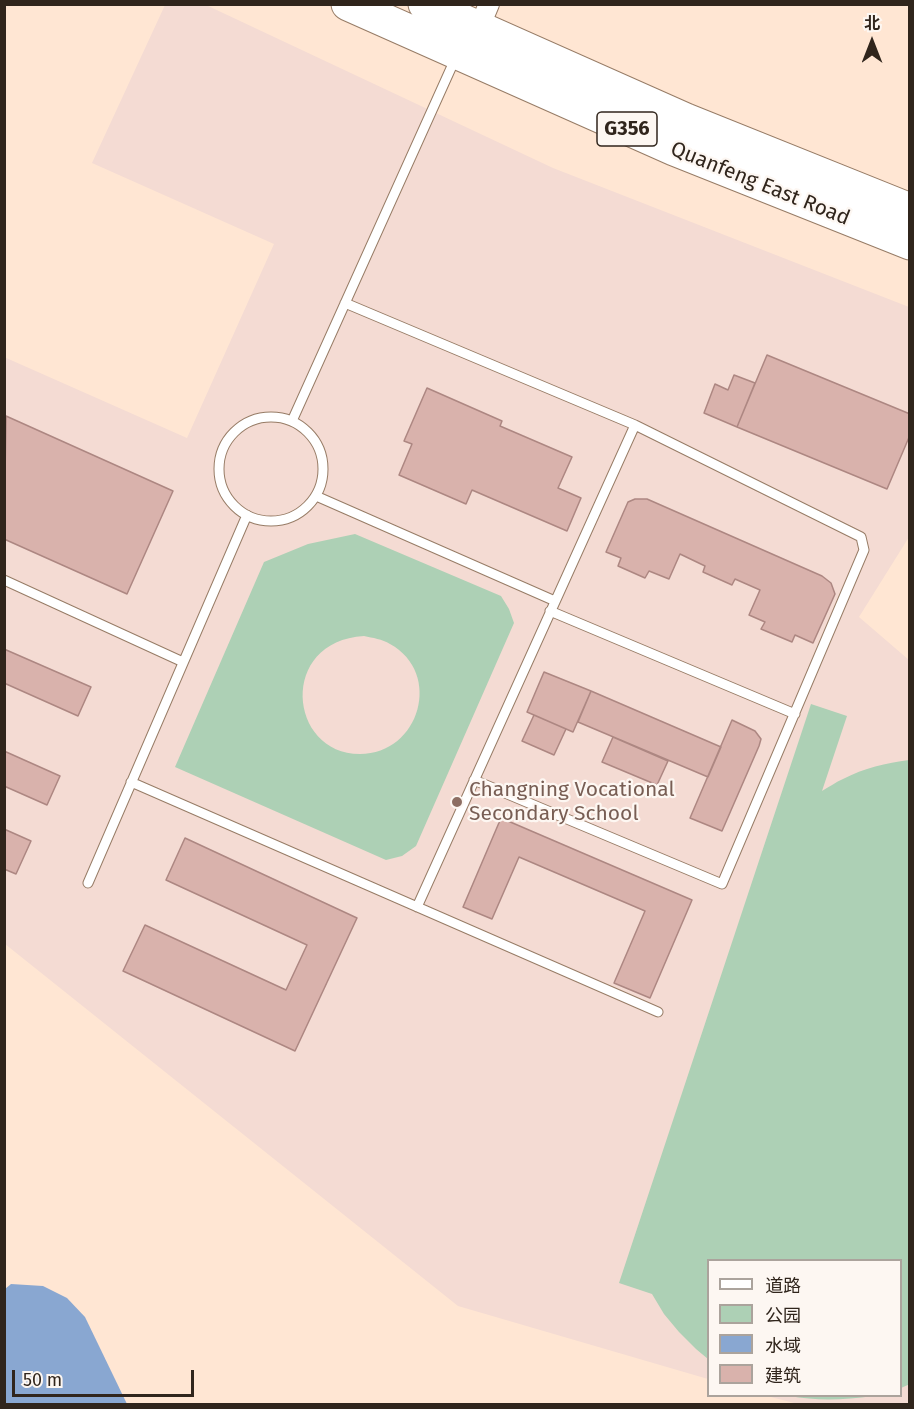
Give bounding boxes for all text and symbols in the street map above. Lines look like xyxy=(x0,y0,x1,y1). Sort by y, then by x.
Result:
north arrow xyxy=(842,12,902,72)
text: 北 xyxy=(864,14,880,33)
road number: G356 xyxy=(597,112,657,146)
street label: Quanfeng East Road xyxy=(667,137,853,231)
place label: Changning Vocational Secondary School xyxy=(469,777,675,827)
marker: Changning Vocational Secondary School xyxy=(450,795,464,809)
legend xyxy=(707,1259,902,1397)
text: 道路 xyxy=(765,1275,801,1297)
text: 公园 xyxy=(765,1305,801,1327)
text: 水域 xyxy=(765,1335,801,1357)
scale bar xyxy=(15,1358,196,1396)
text: 建筑 xyxy=(765,1365,801,1387)
text: 50 m xyxy=(23,1369,62,1391)

